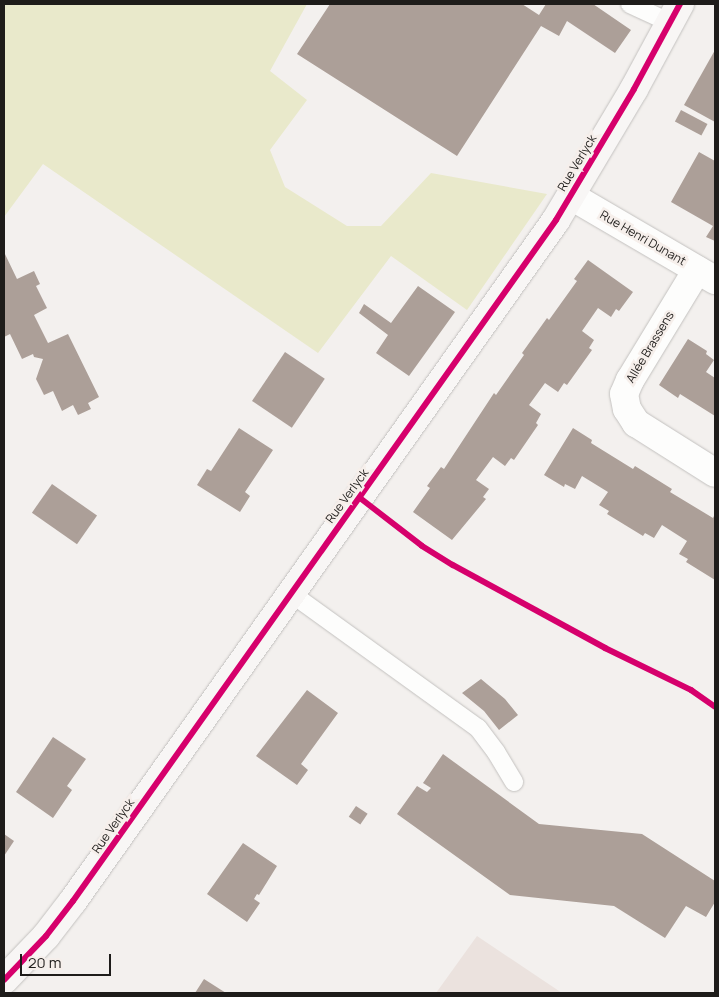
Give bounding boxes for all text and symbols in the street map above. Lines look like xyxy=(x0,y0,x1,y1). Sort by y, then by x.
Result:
street label: Rue Verlyck xyxy=(554,132,600,194)
street label: Rue Henri Dunant xyxy=(598,208,688,268)
street label: Allée Brassens xyxy=(623,309,677,385)
street label: Rue Verlyck xyxy=(323,466,371,526)
street label: Rue Verlyck xyxy=(89,796,137,856)
scale bar xyxy=(22,944,114,976)
text: 20 m xyxy=(28,952,61,973)

